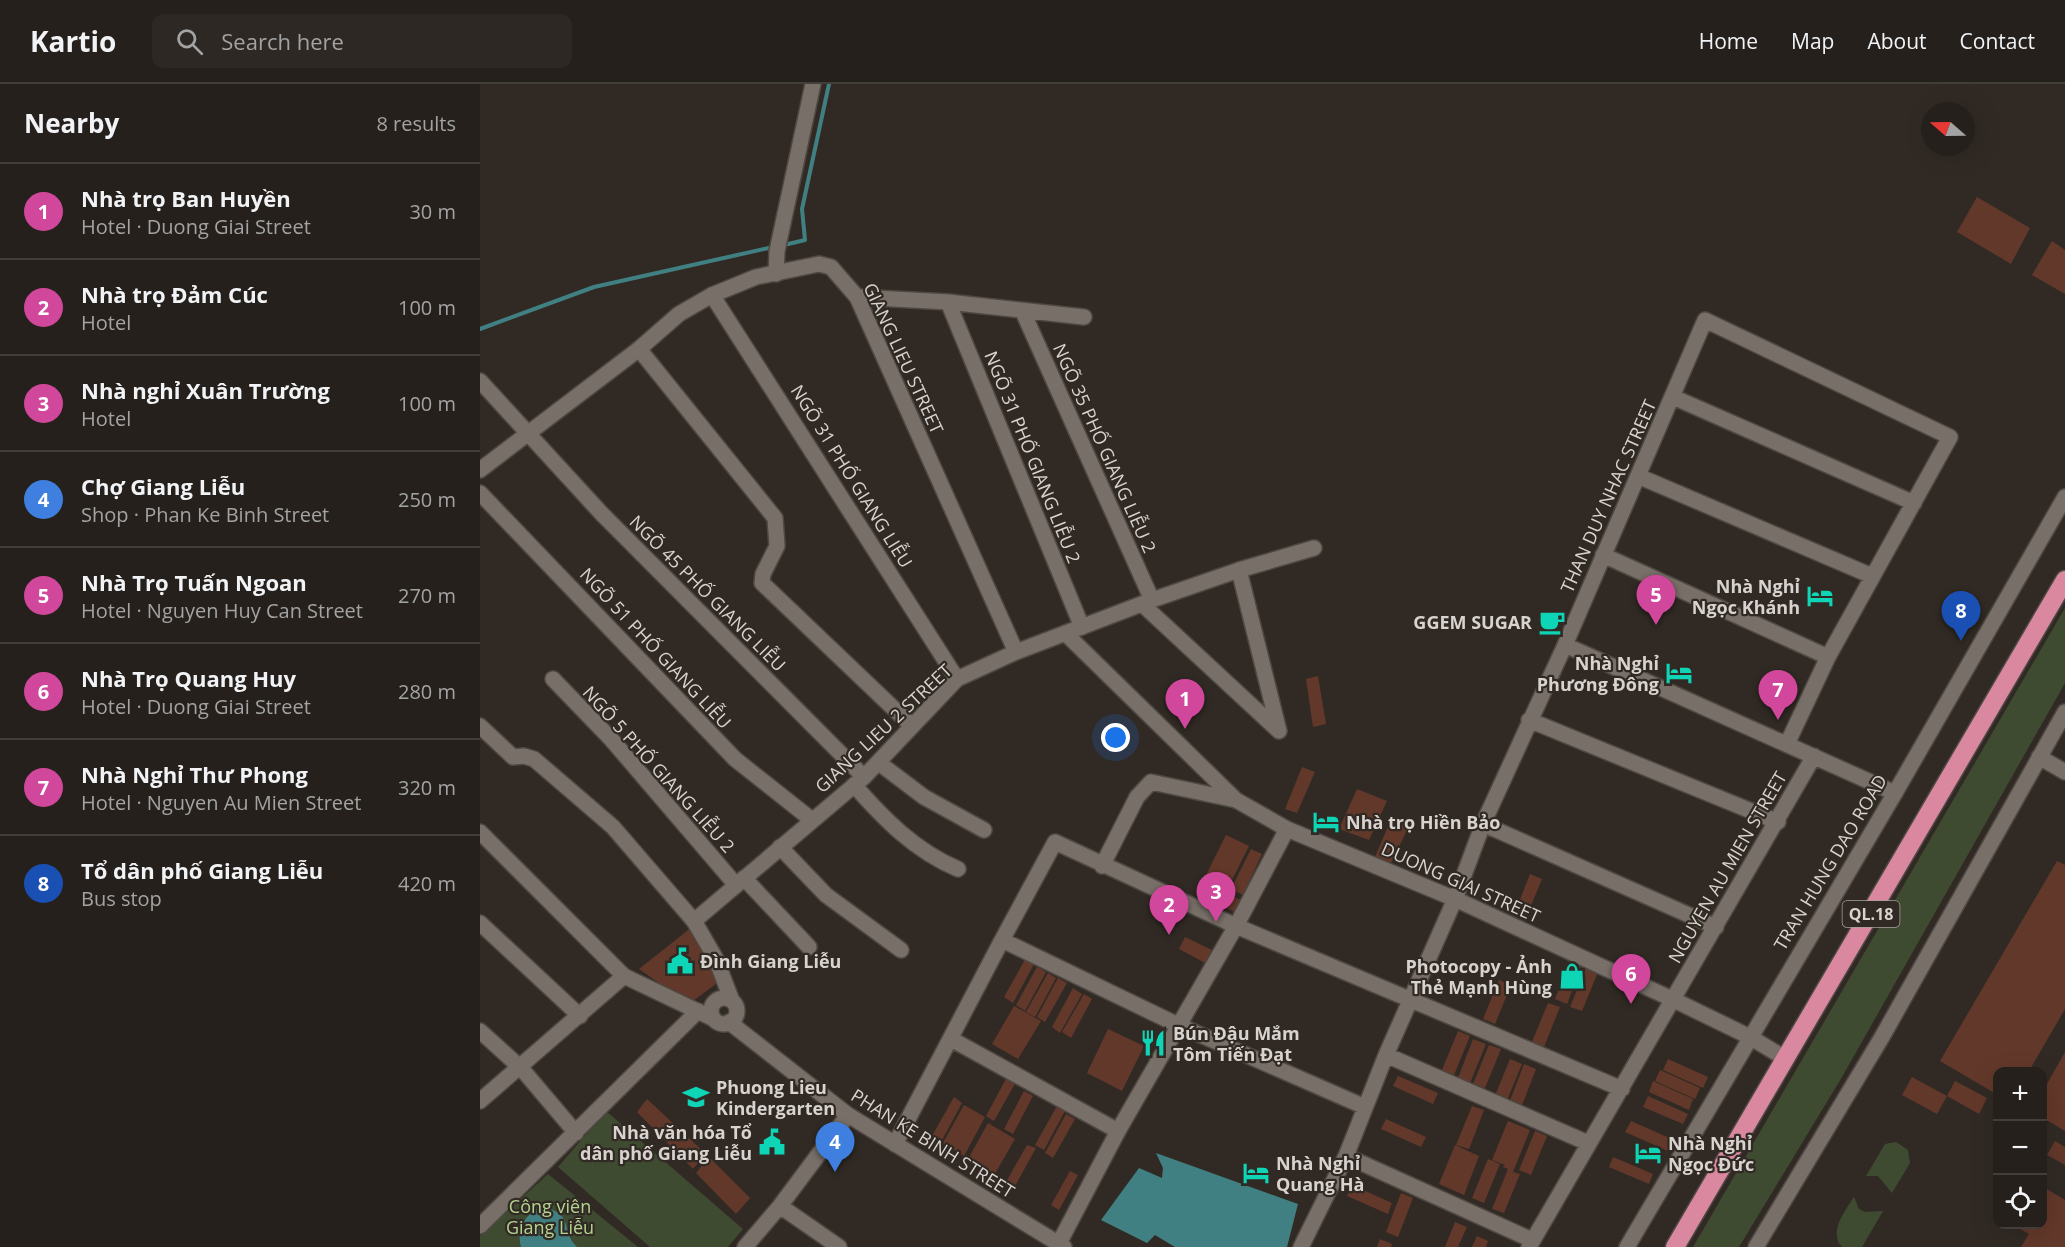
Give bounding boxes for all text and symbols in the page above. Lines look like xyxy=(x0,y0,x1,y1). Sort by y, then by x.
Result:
search box xyxy=(152,14,572,68)
text: Kartio xyxy=(30,22,116,60)
icon: search xyxy=(173,25,206,58)
text: Search here xyxy=(221,26,344,56)
text: Home xyxy=(1699,27,1758,55)
text: Map xyxy=(1791,27,1834,55)
text: About xyxy=(1867,27,1927,55)
text: Contact xyxy=(1960,27,2035,55)
north arrow xyxy=(1921,102,1975,156)
text: Nearby xyxy=(24,105,119,141)
text: 8 results xyxy=(376,110,456,137)
text: Nhà trọ Ban Huyền xyxy=(81,183,291,213)
text: 1 xyxy=(38,198,49,225)
text: 30 m xyxy=(409,198,456,225)
text: Hotel · Duong Giai Street xyxy=(81,213,311,240)
text: Nhà trọ Đảm Cúc xyxy=(81,279,268,309)
street label: GIANG LIEU STREET xyxy=(858,279,950,437)
text: 2 xyxy=(38,294,49,321)
text: 100 m xyxy=(398,294,456,321)
text: Hotel xyxy=(81,309,131,336)
street label: NGÕ 35 PHỐ GIANG LIỄU 2 xyxy=(1048,339,1163,556)
street label: NGÕ 31 PHỐ GIANG LIỄU 2 xyxy=(979,347,1088,567)
text: Nhà nghỉ Xuân Trường xyxy=(81,375,330,405)
street label: NGÕ 31 PHỐ GIANG LIỄU xyxy=(786,379,919,572)
text: 3 xyxy=(38,390,49,417)
text: 100 m xyxy=(398,390,456,417)
street label: THAN DUY NHAC STREET xyxy=(1555,396,1661,596)
text: Hotel xyxy=(81,405,131,432)
text: Chợ Giang Liễu xyxy=(81,471,245,501)
text: 4 xyxy=(38,486,49,513)
text: 250 m xyxy=(398,486,456,513)
text: Shop · Phan Ke Binh Street xyxy=(81,501,329,528)
street label: NGÕ 45 PHỐ GIANG LIỄU xyxy=(625,509,792,676)
street label: NGÕ 51 PHỐ GIANG LIỄU xyxy=(575,562,738,734)
text: Nhà Trọ Tuấn Ngoan xyxy=(81,567,307,597)
place label: Nhà Nghỉ Ngọc Khánh xyxy=(1692,574,1801,619)
pin: 5 xyxy=(1636,576,1676,625)
hotel icon: Nhà Nghỉ Ngọc Khánh xyxy=(1805,581,1835,611)
text: 5 xyxy=(38,582,49,609)
text: 270 m xyxy=(398,582,456,609)
pin: 8 xyxy=(1942,592,1980,641)
text: Hotel · Nguyen Huy Can Street xyxy=(81,597,363,624)
cafe icon: GGEM SUGAR xyxy=(1537,607,1567,637)
place label: GGEM SUGAR xyxy=(1413,610,1532,634)
place label: Nhà Nghỉ Phương Đông xyxy=(1537,651,1660,696)
street label: GIANG LIEU 2 STREET xyxy=(809,658,957,798)
hotel icon: Nhà Nghỉ Phương Đông xyxy=(1664,658,1694,688)
text: Nhà Trọ Quang Huy xyxy=(81,663,296,693)
pin: 7 xyxy=(1758,670,1798,720)
text: 6 xyxy=(38,678,49,705)
text: 280 m xyxy=(398,678,456,705)
street label: NGÕ 5 PHỐ GIANG LIỄU 2 xyxy=(578,680,741,857)
pin: 1 xyxy=(1166,680,1204,729)
text: Hotel · Duong Giai Street xyxy=(81,693,311,720)
your location xyxy=(1101,723,1130,752)
text: Nhà Nghỉ Thư Phong xyxy=(81,759,308,789)
street label: NGUYEN AU MIEN STREET xyxy=(1662,767,1792,967)
street label: TRAN HUNG DAO ROAD xyxy=(1768,770,1892,954)
text: 7 xyxy=(38,774,49,801)
text: 320 m xyxy=(398,774,456,801)
text: Hotel · Nguyen Au Mien Street xyxy=(81,789,361,816)
hotel icon: Nhà trọ Hiền Bảo xyxy=(1311,807,1341,837)
place label: Nhà trọ Hiền Bảo xyxy=(1346,810,1500,834)
street label: DUONG GIAI STREET xyxy=(1378,836,1544,928)
text: Tổ dân phố Giang Liễu xyxy=(81,855,323,885)
text: 8 xyxy=(38,870,49,897)
text: 420 m xyxy=(398,870,456,897)
pin: 3 xyxy=(1196,872,1236,922)
text: Bus stop xyxy=(81,885,162,912)
pin: 2 xyxy=(1150,886,1188,935)
road number: QL.18 xyxy=(1842,901,1900,927)
public building icon: Đình Giang Liễu xyxy=(665,946,695,976)
place label: Đình Giang Liễu xyxy=(700,949,841,973)
place label: Photocopy - Ảnh Thẻ Mạnh Hùng xyxy=(1406,954,1552,999)
pin: 6 xyxy=(1612,954,1650,1004)
shop icon: Photocopy - Ảnh Thẻ Mạnh Hùng xyxy=(1557,961,1587,991)
place label: Bún Đậu Mắm Tôm Tiến Đạt xyxy=(1173,1021,1300,1066)
restaurant icon: Bún Đậu Mắm Tôm Tiến Đạt xyxy=(1138,1028,1168,1058)
map controls xyxy=(1993,1067,2047,1229)
button: + xyxy=(1993,1067,2047,1121)
place label: Phuong Lieu Kindergarten xyxy=(716,1075,835,1120)
school or university icon: Phuong Lieu Kindergarten xyxy=(681,1082,711,1112)
street label: PHAN KE BINH STREET xyxy=(847,1083,1019,1203)
place label: Nhà văn hóa Tổ dân phố Giang Liễu xyxy=(580,1120,752,1165)
button: − xyxy=(1993,1121,2047,1175)
pin: 4 xyxy=(816,1122,854,1172)
public building icon: Nhà văn hóa Tổ dân phố Giang Liễu xyxy=(757,1127,787,1157)
place label: Nhà Nghỉ Ngọc Đức xyxy=(1668,1131,1754,1176)
hotel icon: Nhà Nghỉ Ngọc Đức xyxy=(1633,1138,1663,1168)
place label: Nhà Nghỉ Quang Hà xyxy=(1276,1151,1364,1196)
hotel icon: Nhà Nghỉ Quang Hà xyxy=(1241,1158,1271,1188)
button: locate xyxy=(1993,1175,2047,1229)
park label: Công viên Giang Liễu xyxy=(506,1194,594,1239)

